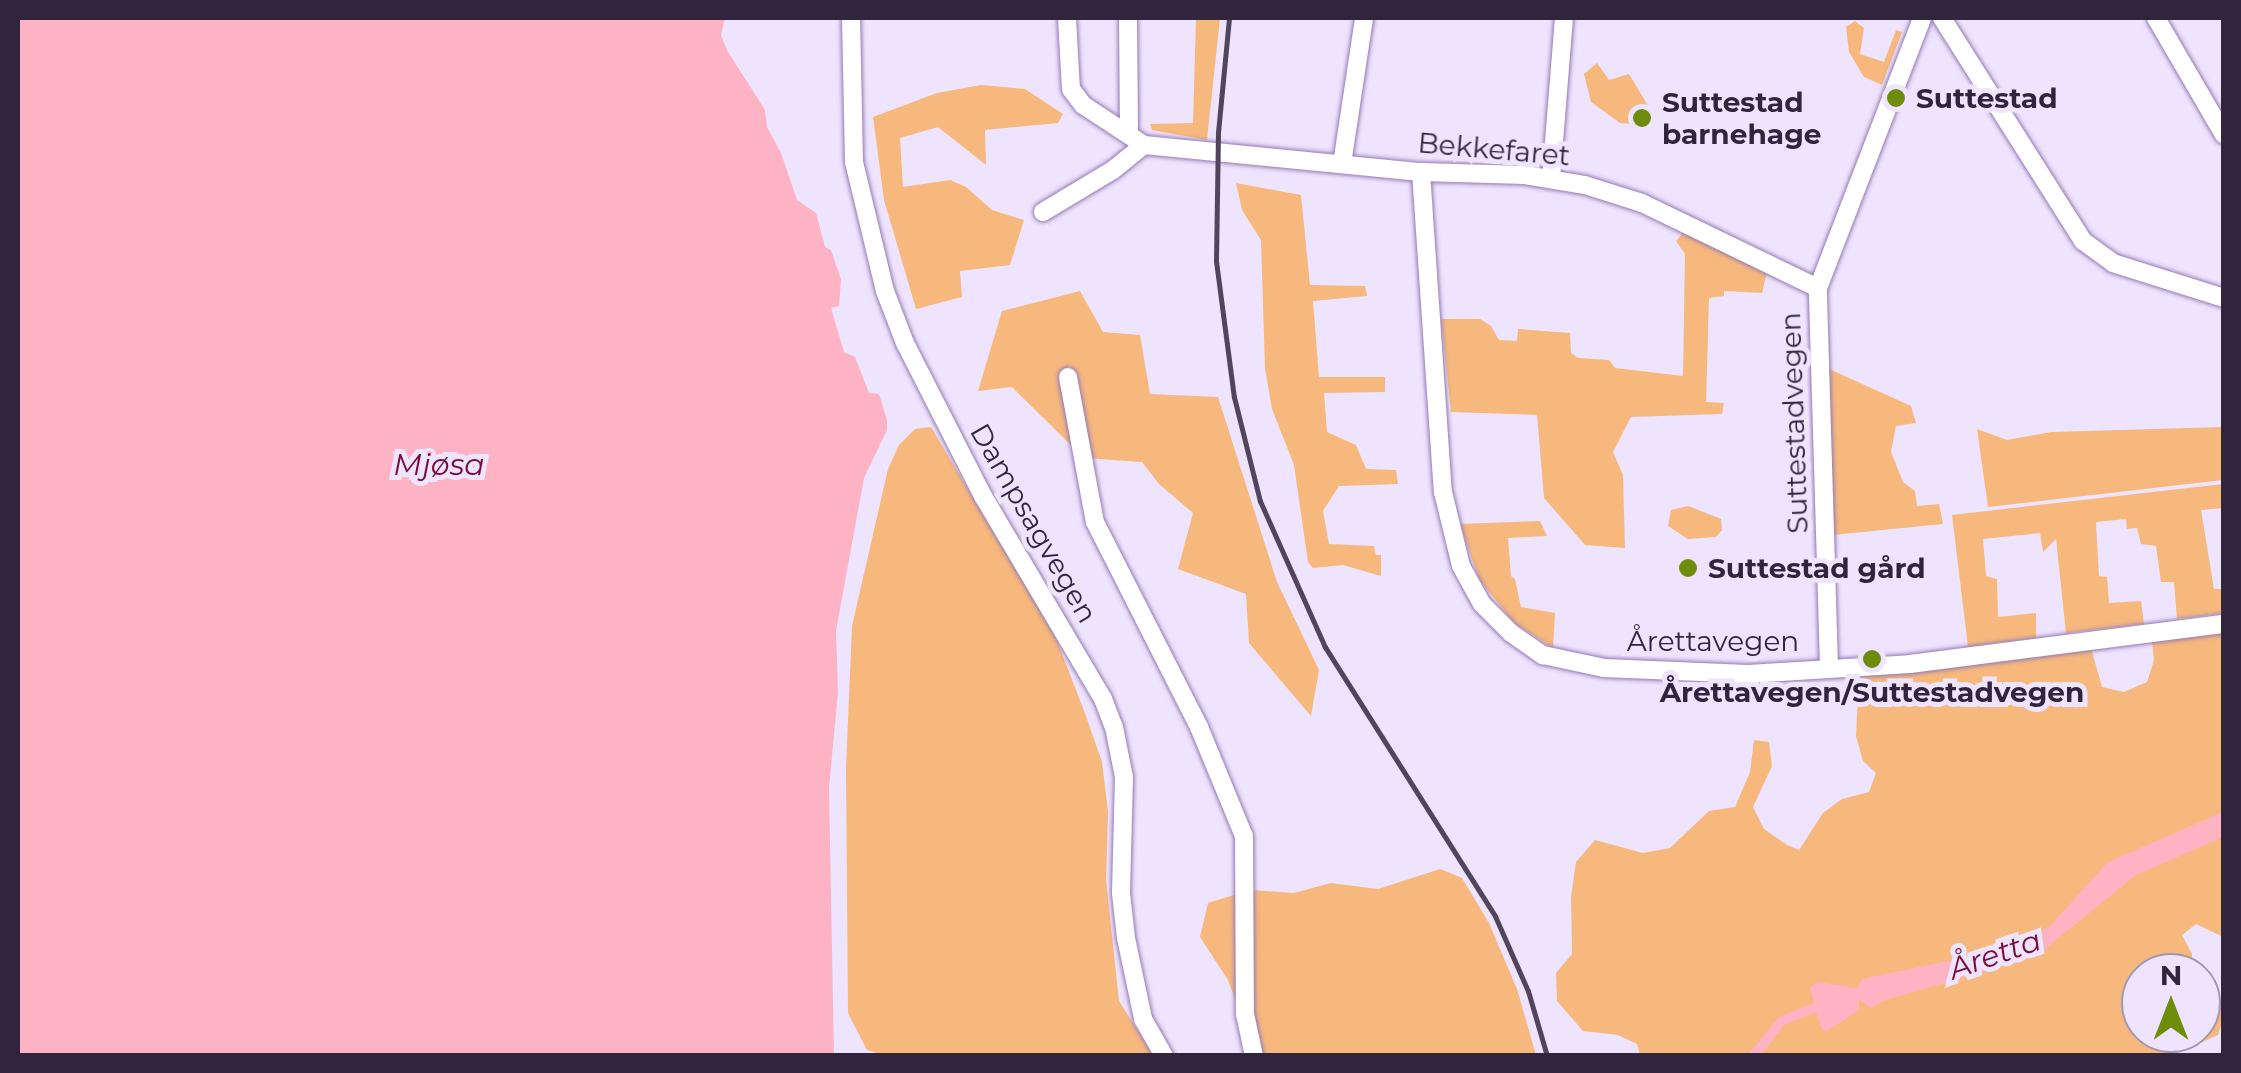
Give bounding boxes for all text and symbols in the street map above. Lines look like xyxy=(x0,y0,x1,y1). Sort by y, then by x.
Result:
place label: Suttestad xyxy=(1916,81,2058,115)
place label: Suttestad barnehage xyxy=(1662,85,1821,151)
marker: Suttestad xyxy=(1885,87,1907,109)
marker: Suttestad barnehage xyxy=(1631,107,1653,129)
street label: Bekkefaret xyxy=(1416,126,1572,172)
street label: Suttestadvegen xyxy=(1773,312,1815,534)
street label: Dampsagvegen xyxy=(963,417,1105,629)
water label: Mjøsa xyxy=(393,447,485,483)
place label: Suttestad gård xyxy=(1708,551,1926,585)
marker: Suttestad gård xyxy=(1677,557,1699,579)
street label: Årettavegen xyxy=(1627,624,1799,658)
marker: Årettavegen/Suttestadvegen xyxy=(1861,648,1883,670)
place label: Årettavegen/Suttestadvegen xyxy=(1660,675,2084,709)
water label: Åretta xyxy=(1944,923,2046,987)
north arrow xyxy=(2121,953,2221,1053)
text: N xyxy=(2160,958,2182,992)

